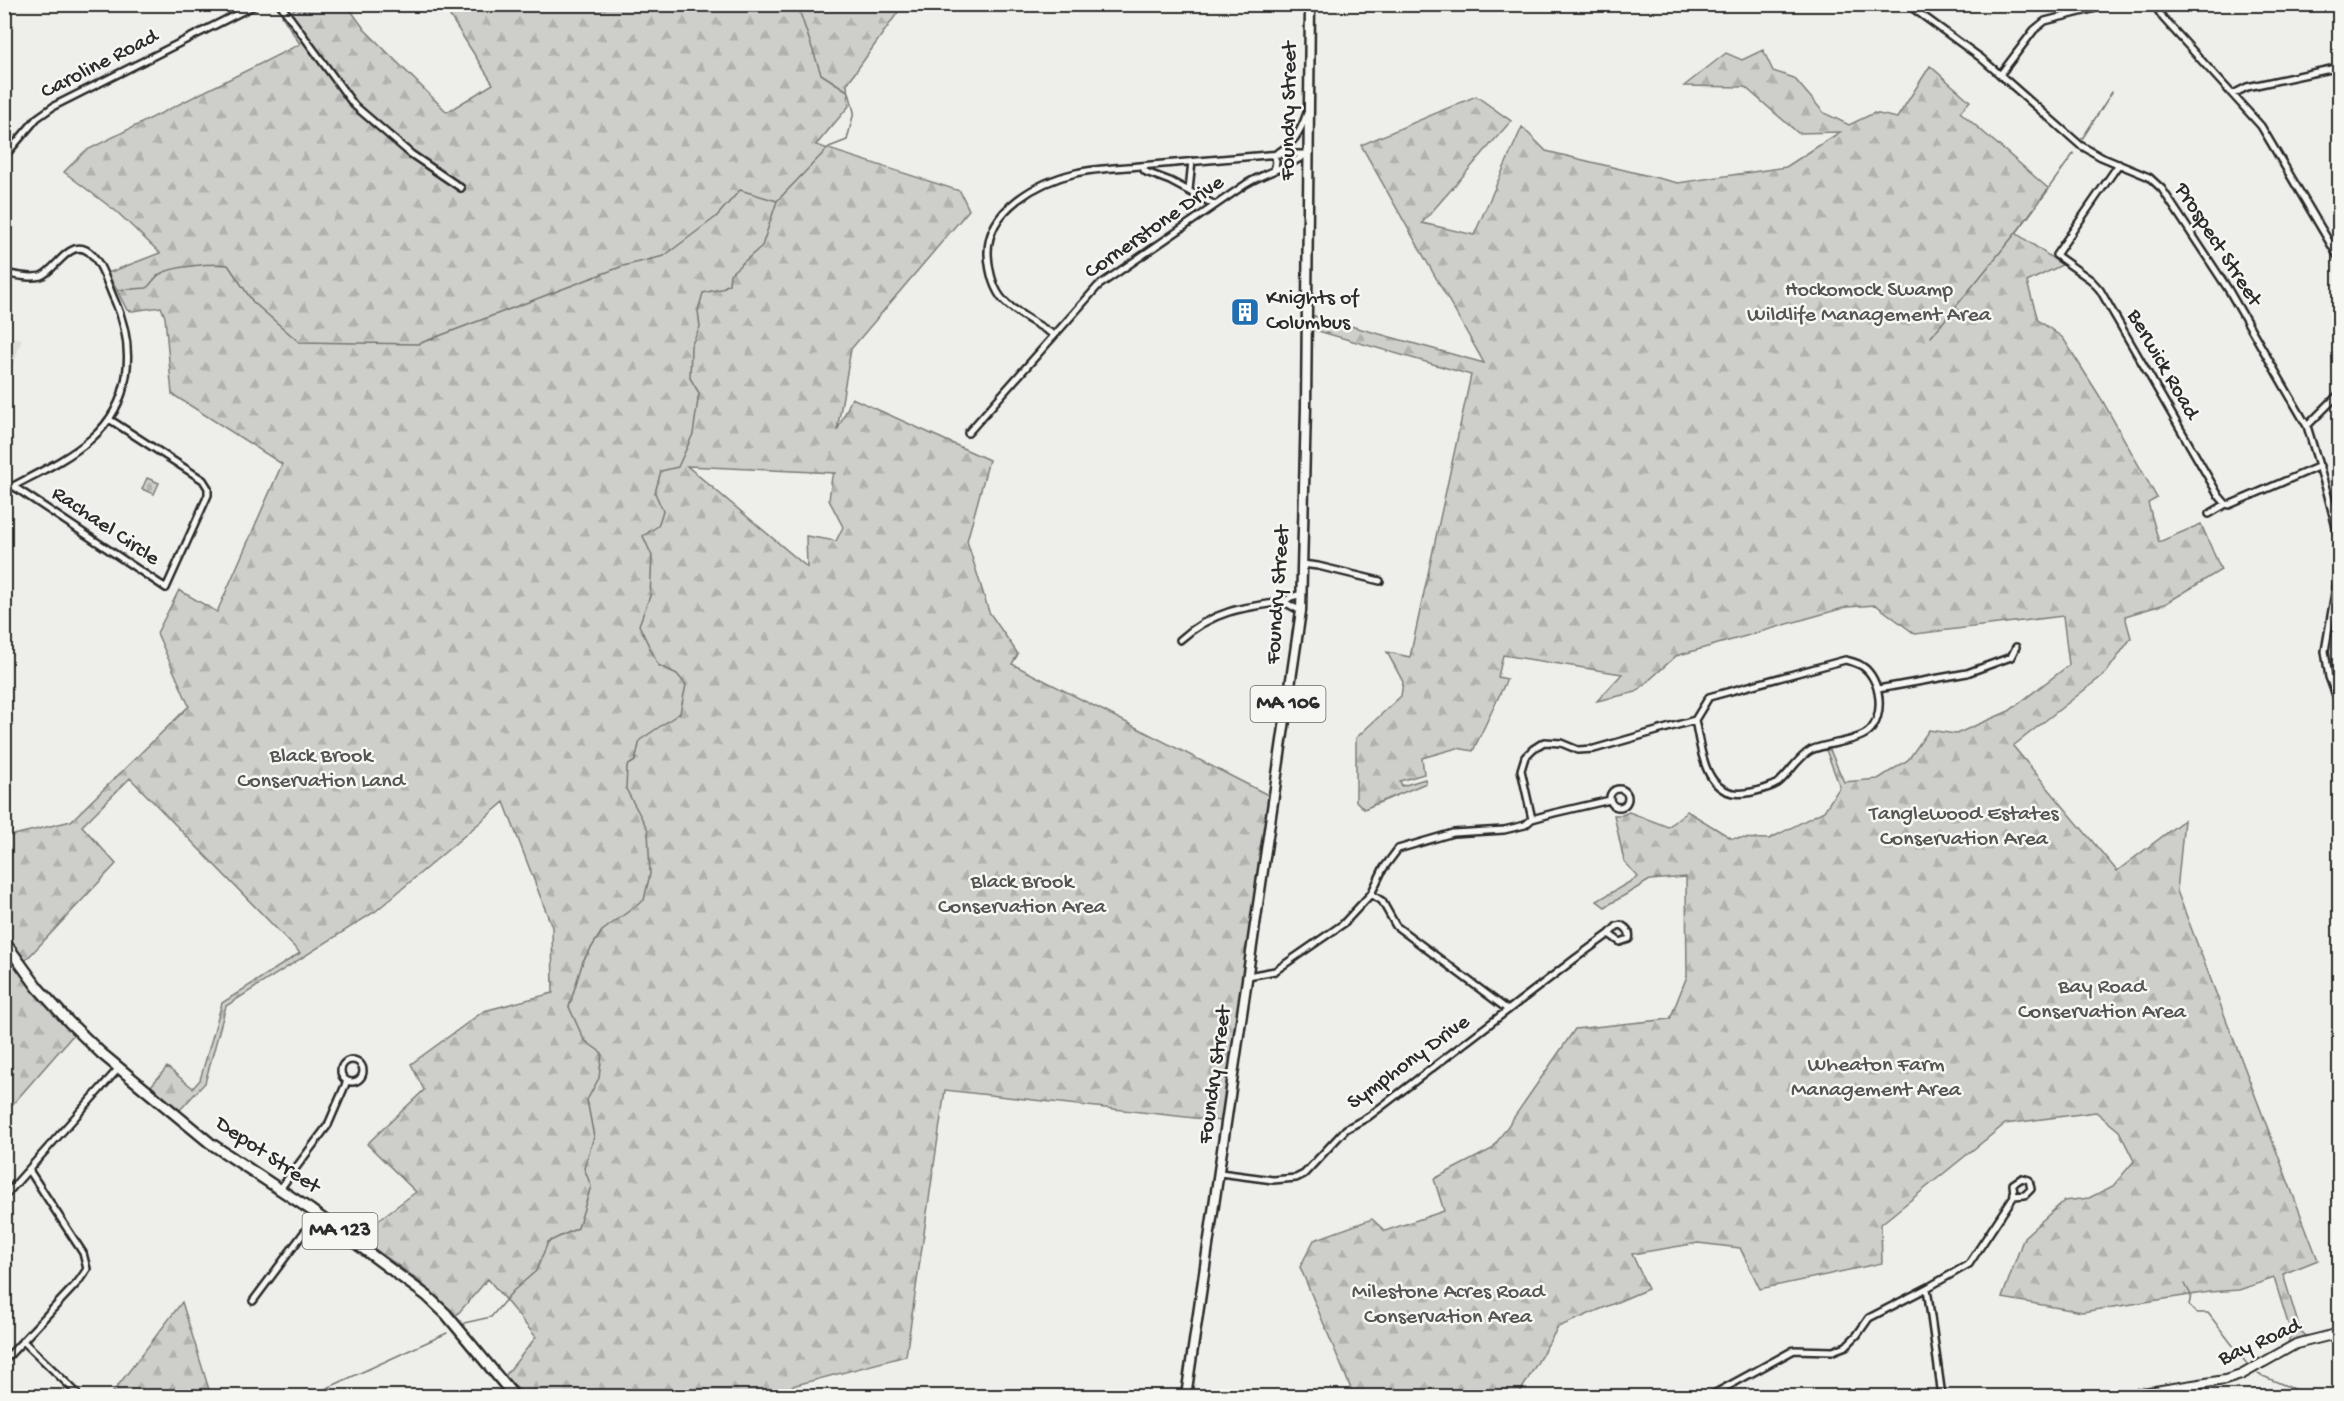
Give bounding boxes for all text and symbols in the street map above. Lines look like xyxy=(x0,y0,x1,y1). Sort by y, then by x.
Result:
street label: Caroline Road xyxy=(37,23,165,106)
street label: Foundry Street xyxy=(1276,39,1304,182)
street label: Cornerstone Drive xyxy=(1080,170,1230,286)
street label: Prospect Street xyxy=(2167,178,2268,313)
park label: Hockomock Swamp Wildlife Management Area xyxy=(1747,278,1992,329)
place label: Knights of Columbus xyxy=(1266,286,1360,337)
building icon: Knights of Columbus xyxy=(1229,296,1261,328)
street label: Berwick Road xyxy=(2120,304,2205,426)
street label: Rachael Circle xyxy=(46,481,165,573)
street label: Foundry Street xyxy=(1261,523,1297,666)
road number: MA 106 xyxy=(1250,686,1326,722)
park label: Black Brook Conservation Land xyxy=(237,744,407,795)
park label: Tanglewood Estates Conservation Area xyxy=(1867,802,2060,853)
park label: Black Brook Conservation Area xyxy=(938,870,1107,921)
park label: Bay Road Conservation Area xyxy=(2018,975,2187,1026)
street label: Foundry Street xyxy=(1193,1002,1239,1147)
street label: Symphony Drive xyxy=(1343,1009,1476,1116)
park label: Wheaton Farm Management Area xyxy=(1791,1053,1962,1104)
street label: Depot Street xyxy=(208,1110,326,1202)
road number: MA 123 xyxy=(302,1213,378,1249)
park label: Milestone Acres Road Conservation Area xyxy=(1352,1280,1546,1331)
street label: Bay Road xyxy=(2214,1312,2307,1373)

